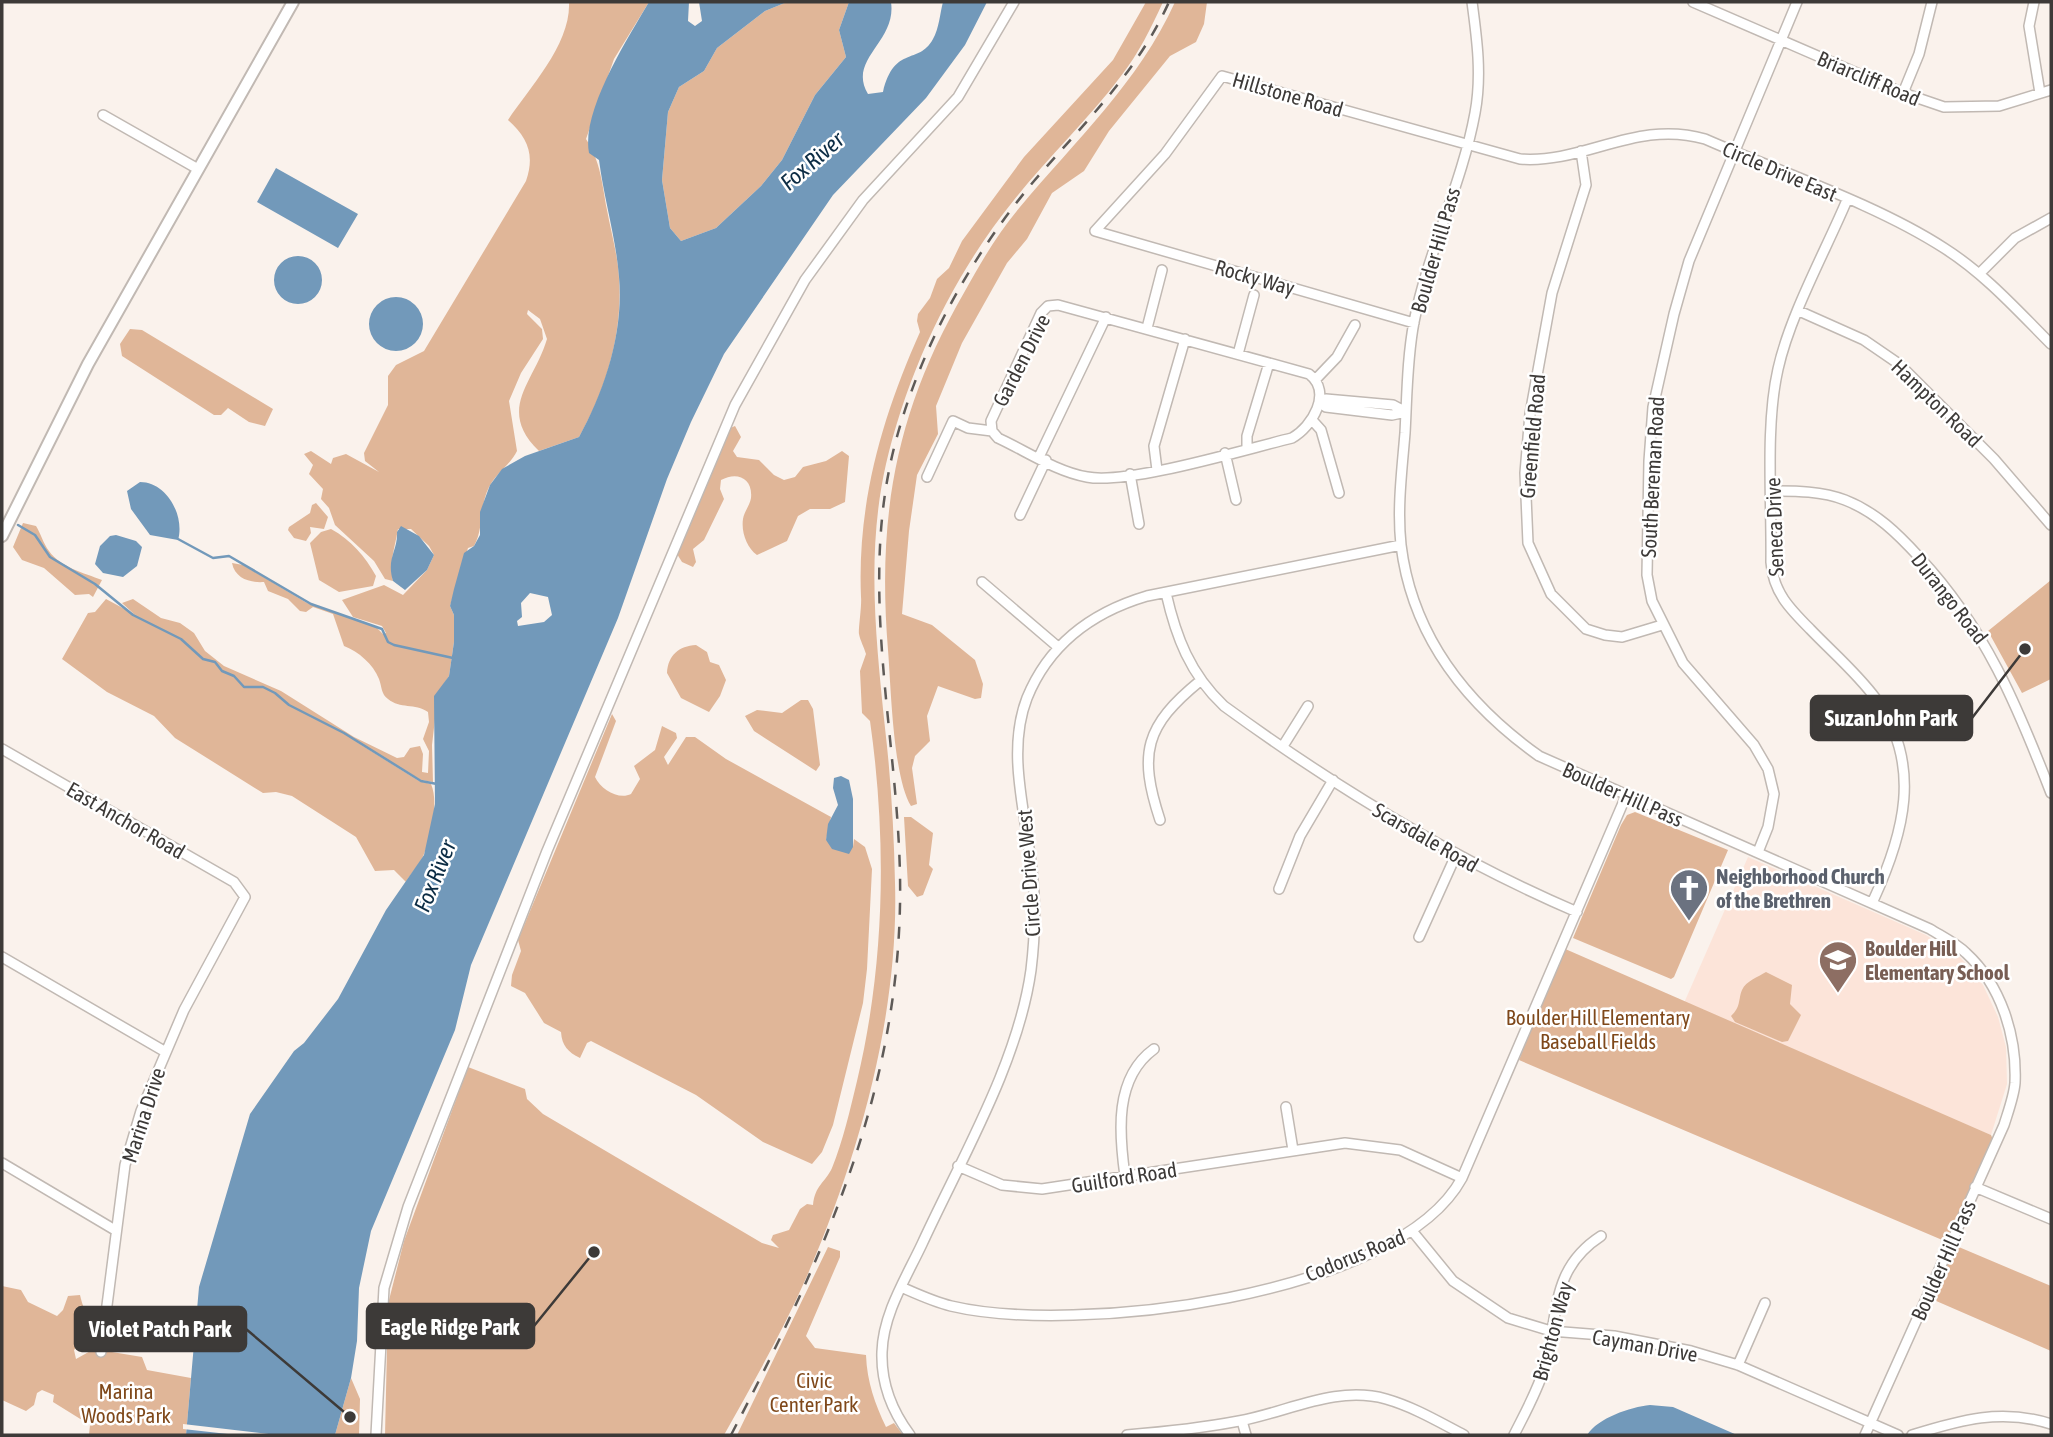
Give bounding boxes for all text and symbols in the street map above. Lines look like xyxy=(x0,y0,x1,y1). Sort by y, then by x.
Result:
street label: Briarcliff Road xyxy=(1814,46,1924,110)
street label: Hillstone Road xyxy=(1230,67,1346,121)
water label: Fox River xyxy=(775,126,850,195)
street label: Circle Drive East xyxy=(1719,136,1841,206)
street label: Boulder Hill Pass xyxy=(1406,185,1464,315)
street label: Rocky Way xyxy=(1212,254,1298,300)
street label: Garden Drive xyxy=(988,310,1054,410)
street label: Hampton Road xyxy=(1887,354,1987,452)
street label: Greenfield Road xyxy=(1515,373,1549,499)
street label: South Bereman Road xyxy=(1636,396,1668,558)
street label: Seneca Drive xyxy=(1760,477,1788,577)
street label: Durango Road xyxy=(1907,548,1993,648)
callout: SuzanJohn Park xyxy=(1811,696,1972,740)
text: SuzanJohn Park xyxy=(1825,705,1958,731)
street label: Boulder Hill Pass xyxy=(1559,757,1687,831)
street label: East Anchor Road xyxy=(63,776,189,864)
street label: Scarsdale Road xyxy=(1369,797,1483,877)
street label: Circle Drive West xyxy=(1012,809,1044,937)
water label: Fox River xyxy=(409,835,462,916)
place label: Neighborhood Church of the Brethren xyxy=(1716,864,1885,912)
church icon: Neighborhood Church of the Brethren xyxy=(1668,867,1710,922)
place label: Boulder Hill Elementary School xyxy=(1865,936,2010,984)
school or university icon: Boulder Hill Elementary School xyxy=(1817,939,1859,994)
park label: Boulder Hill Elementary Baseball Fields xyxy=(1506,1005,1690,1053)
street label: Marina Drive xyxy=(116,1064,170,1166)
street label: Guilford Road xyxy=(1070,1157,1178,1197)
street label: Boulder Hill Pass xyxy=(1906,1196,1980,1324)
street label: Codorus Road xyxy=(1301,1224,1409,1286)
street label: Brighton Way xyxy=(1527,1278,1577,1383)
callout: Eagle Ridge Park xyxy=(367,1304,534,1348)
callout: Violet Patch Park xyxy=(75,1307,246,1351)
text: Eagle Ridge Park xyxy=(381,1314,520,1340)
text: Violet Patch Park xyxy=(88,1316,232,1342)
street label: Cayman Drive xyxy=(1590,1324,1700,1366)
park label: Civic Center Park xyxy=(770,1368,858,1416)
park label: Marina Woods Park xyxy=(81,1379,171,1427)

